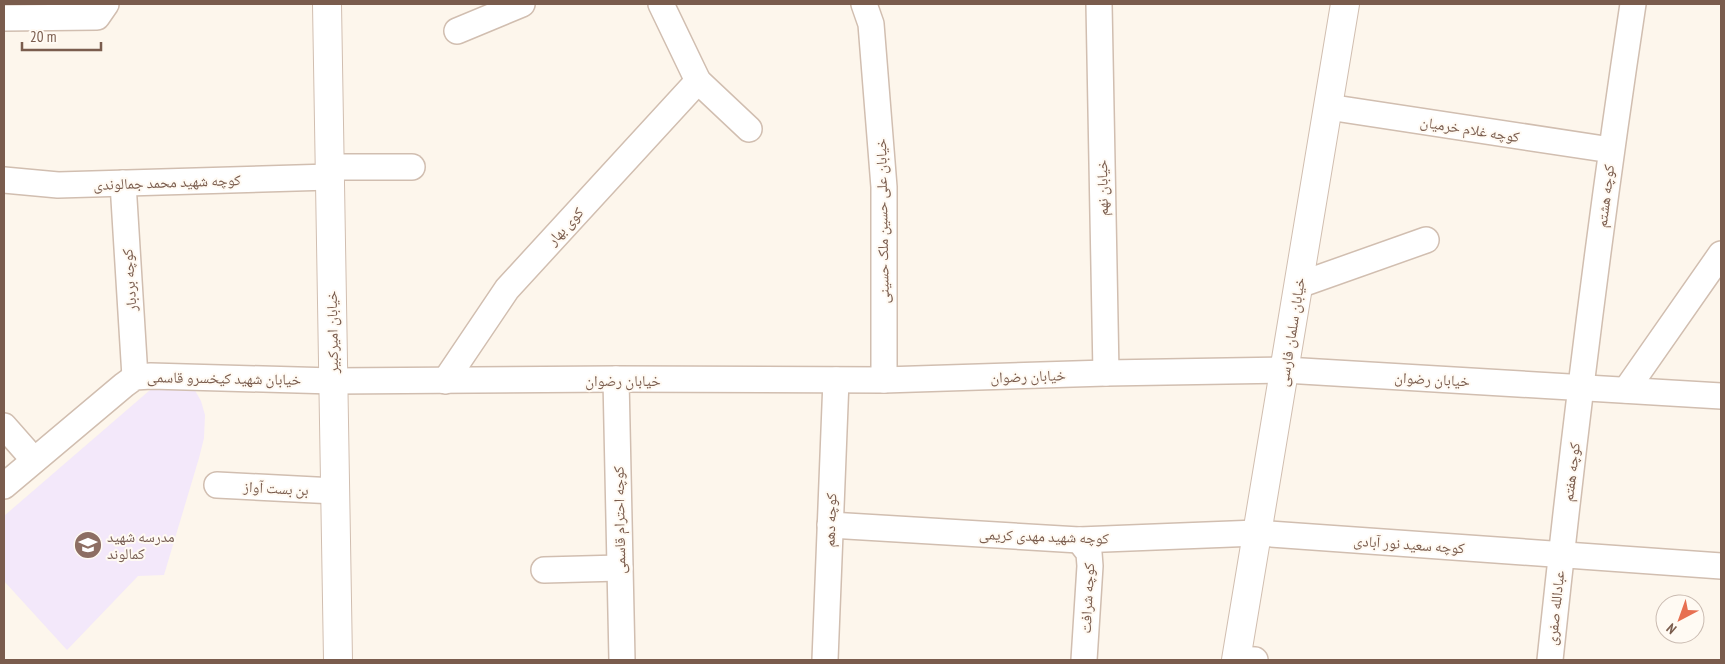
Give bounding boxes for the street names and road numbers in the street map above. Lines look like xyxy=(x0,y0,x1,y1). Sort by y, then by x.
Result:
street label: کوچه غلام خرمیان xyxy=(1419,112,1521,147)
street label: خیابان علی حسین ملک حسینی xyxy=(871,138,894,304)
street label: خیابان نهم xyxy=(1092,159,1113,216)
street label: کوچه هشتم xyxy=(1592,163,1619,229)
street label: کوچه شهید محمد جمالوندی xyxy=(93,170,241,195)
street label: کوی بهار xyxy=(542,203,588,250)
street label: کوچه بردبار xyxy=(117,248,141,313)
street label: خیابان سلمان فارسی xyxy=(1273,276,1310,388)
street label: خیابان امیرکبیر xyxy=(322,290,343,374)
street label: خیابان رضوان xyxy=(990,365,1067,388)
street label: خیابان شهید کیخسرو قاسمی xyxy=(147,367,302,390)
street label: خیابان رضوان xyxy=(1394,368,1471,391)
street label: خیابان رضوان xyxy=(585,371,661,391)
street label: کوچه هفتم xyxy=(1558,441,1585,503)
street label: کوچه احترام قاسمی xyxy=(609,466,630,574)
street label: بن بست آواز xyxy=(242,477,309,500)
street label: کوچه دهم xyxy=(820,492,841,548)
street label: کوچه شهید مهدی کریمی xyxy=(979,524,1109,549)
street label: کوچه سعید نور آبادی xyxy=(1353,531,1465,558)
street label: کوچه شرافت xyxy=(1076,562,1098,634)
street label: عبادالله صفری xyxy=(1542,569,1569,647)

